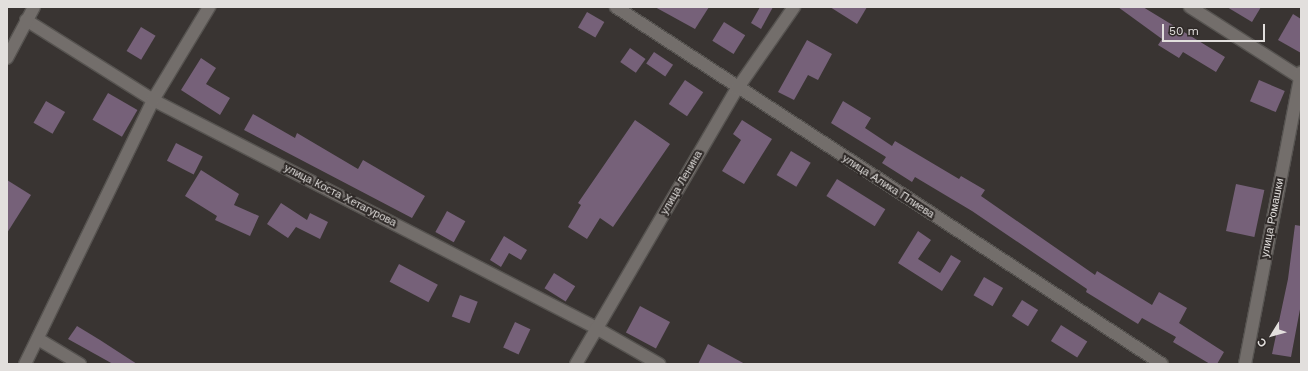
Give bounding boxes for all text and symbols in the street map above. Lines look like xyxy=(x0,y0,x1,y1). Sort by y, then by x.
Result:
scale bar xyxy=(1164,16,1267,42)
text: 50 m xyxy=(1169,24,1199,38)
street label: улица Ленина xyxy=(658,149,706,217)
street label: улица Алика Плиева xyxy=(839,152,937,222)
street label: улица Коста Хетагурова xyxy=(282,162,398,230)
street label: улица Ромашки xyxy=(1259,177,1287,259)
north arrow xyxy=(1252,315,1292,355)
text: С xyxy=(1254,335,1270,350)

